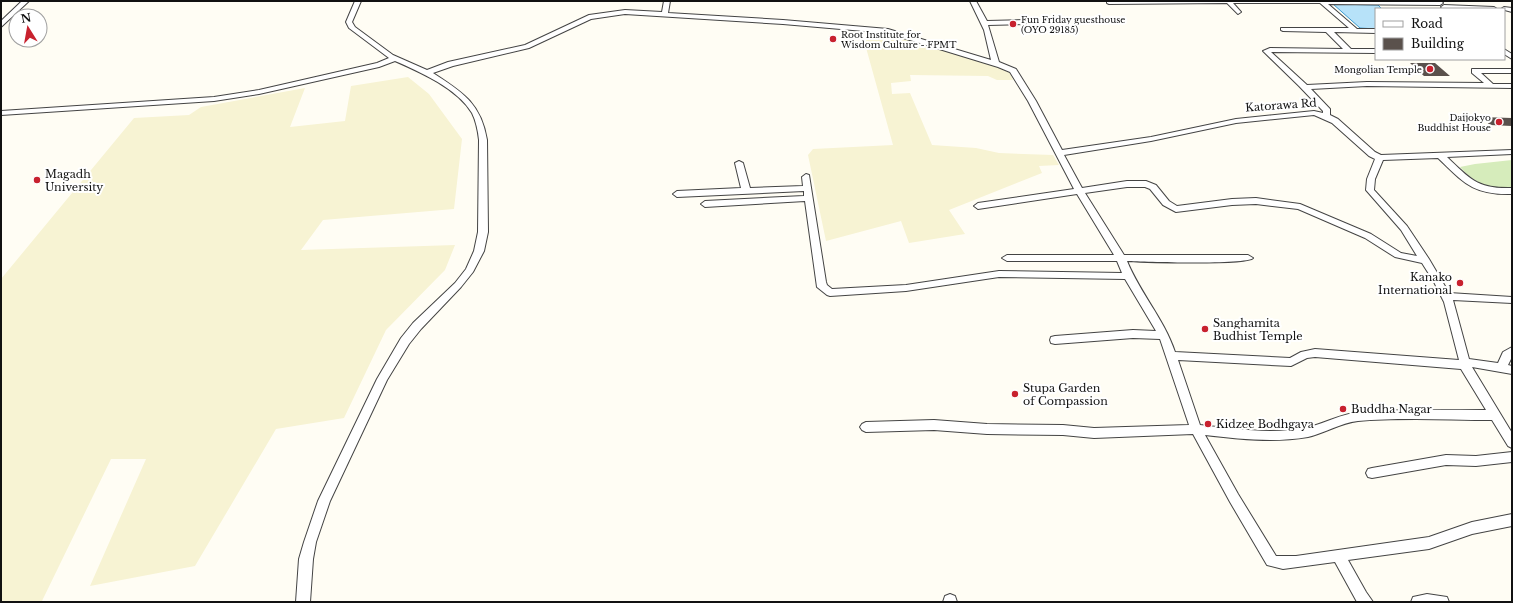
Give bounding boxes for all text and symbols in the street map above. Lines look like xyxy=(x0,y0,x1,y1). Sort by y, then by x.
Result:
north arrow xyxy=(8,8,48,48)
legend xyxy=(1375,8,1505,60)
text: N xyxy=(20,10,33,26)
place label: Fun Friday guesthouse (OYO 29185) xyxy=(1021,14,1126,35)
text: Road xyxy=(1411,16,1443,31)
marker: Fun Friday guesthouse (OYO 29185) xyxy=(1008,19,1018,29)
place label: Root Institute for Wisdom Culture - FPMT xyxy=(840,29,957,50)
marker: Root Institute for Wisdom Culture - FPMT xyxy=(828,34,838,44)
text: Building xyxy=(1411,36,1465,51)
place label: Mongolian Temple xyxy=(1334,64,1422,75)
marker: Mongolian Temple xyxy=(1425,64,1435,74)
street label: Katorawa Rd xyxy=(1245,95,1318,114)
place label: Daijokyo Buddhist House xyxy=(1417,112,1491,133)
marker: Daijokyo Buddhist House xyxy=(1494,117,1504,127)
place label: Magadh University xyxy=(45,167,103,194)
marker: Magadh University xyxy=(32,175,42,185)
place label: Kanako International xyxy=(1378,270,1452,297)
marker: Kanako International xyxy=(1455,278,1465,288)
place label: Sanghamita Budhist Temple xyxy=(1213,316,1303,343)
marker: Sanghamita Budhist Temple xyxy=(1200,324,1210,334)
place label: Stupa Garden of Compassion xyxy=(1023,381,1108,408)
marker: Stupa Garden of Compassion xyxy=(1010,389,1020,399)
place label: Buddha Nagar xyxy=(1351,402,1433,416)
marker: Buddha Nagar xyxy=(1338,404,1348,414)
place label: Kidzee Bodhgaya xyxy=(1216,417,1315,431)
marker: Kidzee Bodhgaya xyxy=(1203,419,1213,429)

